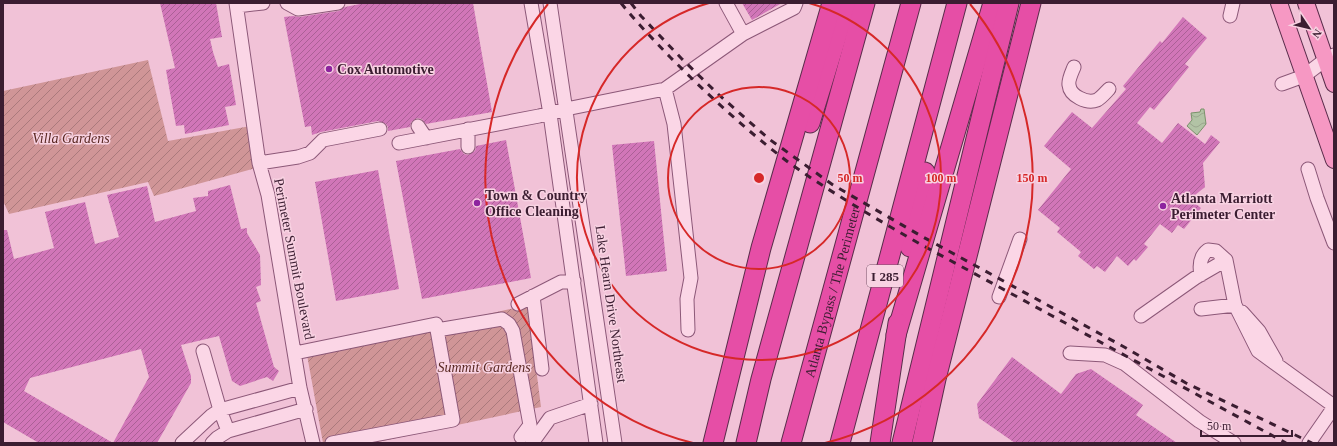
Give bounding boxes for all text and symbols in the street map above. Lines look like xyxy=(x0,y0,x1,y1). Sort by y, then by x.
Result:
north arrow xyxy=(1289,8,1329,48)
text: N xyxy=(1310,27,1324,40)
place label: Cox Automotive xyxy=(337,62,434,77)
marker: Cox Automotive xyxy=(324,64,334,74)
park label: Villa Gardens xyxy=(32,131,110,146)
centre of rings xyxy=(752,171,766,185)
text: 50 m xyxy=(838,171,863,185)
text: 100 m xyxy=(926,171,957,185)
text: 150 m xyxy=(1017,171,1048,185)
street label: Perimeter Summit Boulevard xyxy=(271,177,317,341)
place label: Town & Country Office Cleaning xyxy=(485,188,587,219)
place label: Atlanta Marriott Perimeter Center xyxy=(1171,191,1275,222)
marker: Town & Country Office Cleaning xyxy=(472,198,482,208)
marker: Atlanta Marriott Perimeter Center xyxy=(1158,201,1168,211)
street label: Atlanta Bypass / The Perimeter xyxy=(802,206,862,379)
street label: Lake Hearn Drive Northeast xyxy=(593,224,630,384)
road number: I 285 xyxy=(867,265,903,287)
park label: Summit Gardens xyxy=(437,360,531,375)
scale bar xyxy=(1201,412,1292,438)
text: 50 m xyxy=(1207,419,1232,433)

